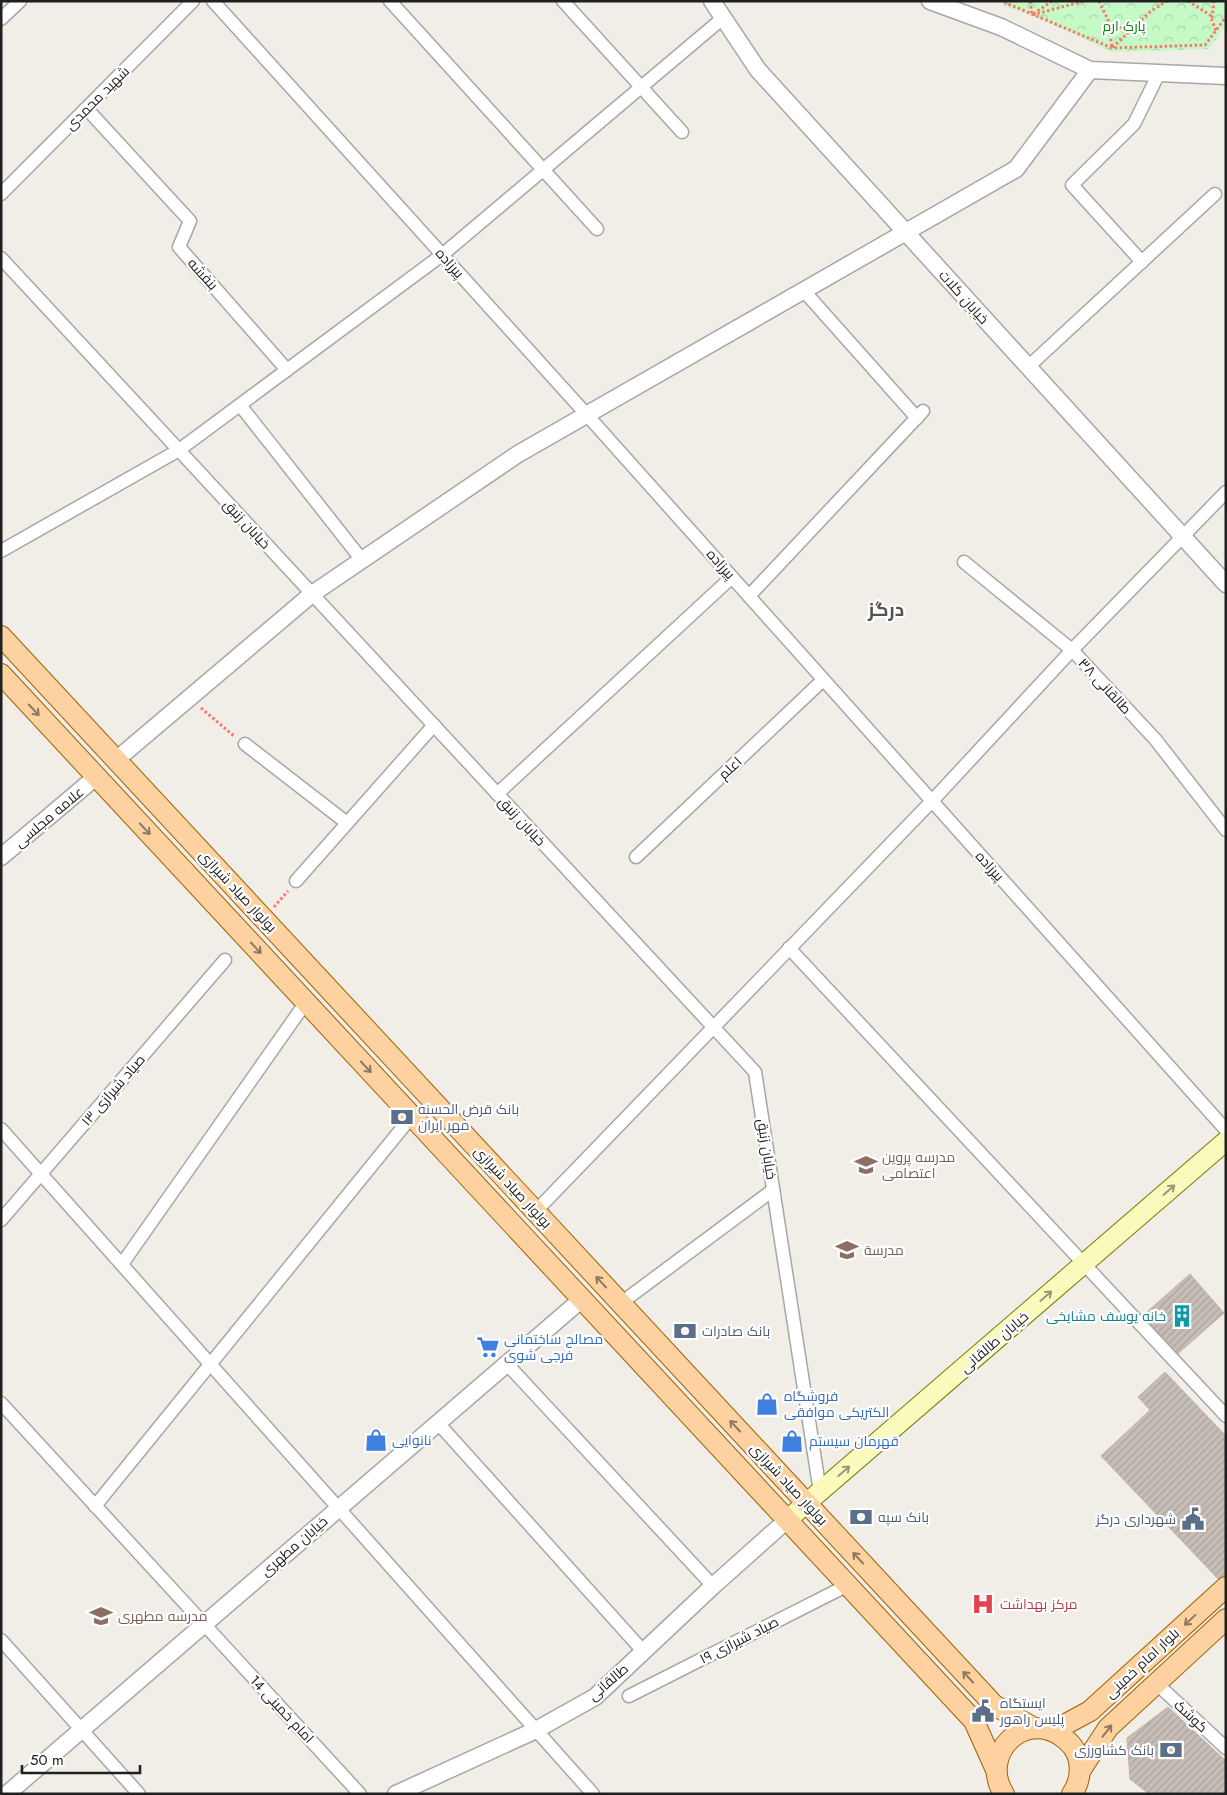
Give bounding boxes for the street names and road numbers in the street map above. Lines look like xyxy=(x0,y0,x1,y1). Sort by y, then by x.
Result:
street label: شهید محمدی xyxy=(60,61,134,135)
street label: پیرزاده xyxy=(431,244,469,283)
street label: بنفشه xyxy=(183,254,223,294)
street label: خیابان کلات xyxy=(934,266,994,328)
street label: خیابان زنبق xyxy=(219,495,275,553)
street label: پیرزاده xyxy=(702,545,740,584)
street label: طالقانی ۳۸ xyxy=(1074,654,1136,718)
street label: اعلم xyxy=(714,752,746,784)
street label: علامه مجلسی xyxy=(10,782,88,852)
street label: خیابان زنبق xyxy=(494,792,550,850)
street label: بولوار صیاد شیرازی xyxy=(195,845,281,937)
street label: پیرزاده xyxy=(971,847,1009,886)
street label: صیاد شیرازی ۱۳ xyxy=(76,1050,150,1130)
street label: خیابان زنبق xyxy=(752,1117,782,1181)
street label: بولوار صیاد شیرازی xyxy=(470,1141,556,1233)
street label: خیابان طالقانی xyxy=(955,1307,1033,1377)
street label: بولوار صیاد شیرازی xyxy=(746,1438,832,1530)
street label: خیابان مطهری xyxy=(256,1511,332,1581)
street label: صیاد شیرازی ۱۹ xyxy=(696,1611,782,1669)
street label: بلوار امام خمینی xyxy=(1100,1623,1184,1703)
street label: طالقانی xyxy=(583,1659,633,1705)
street label: امام خمینی 14 xyxy=(245,1671,319,1747)
street label: کوشک xyxy=(1170,1695,1212,1737)

